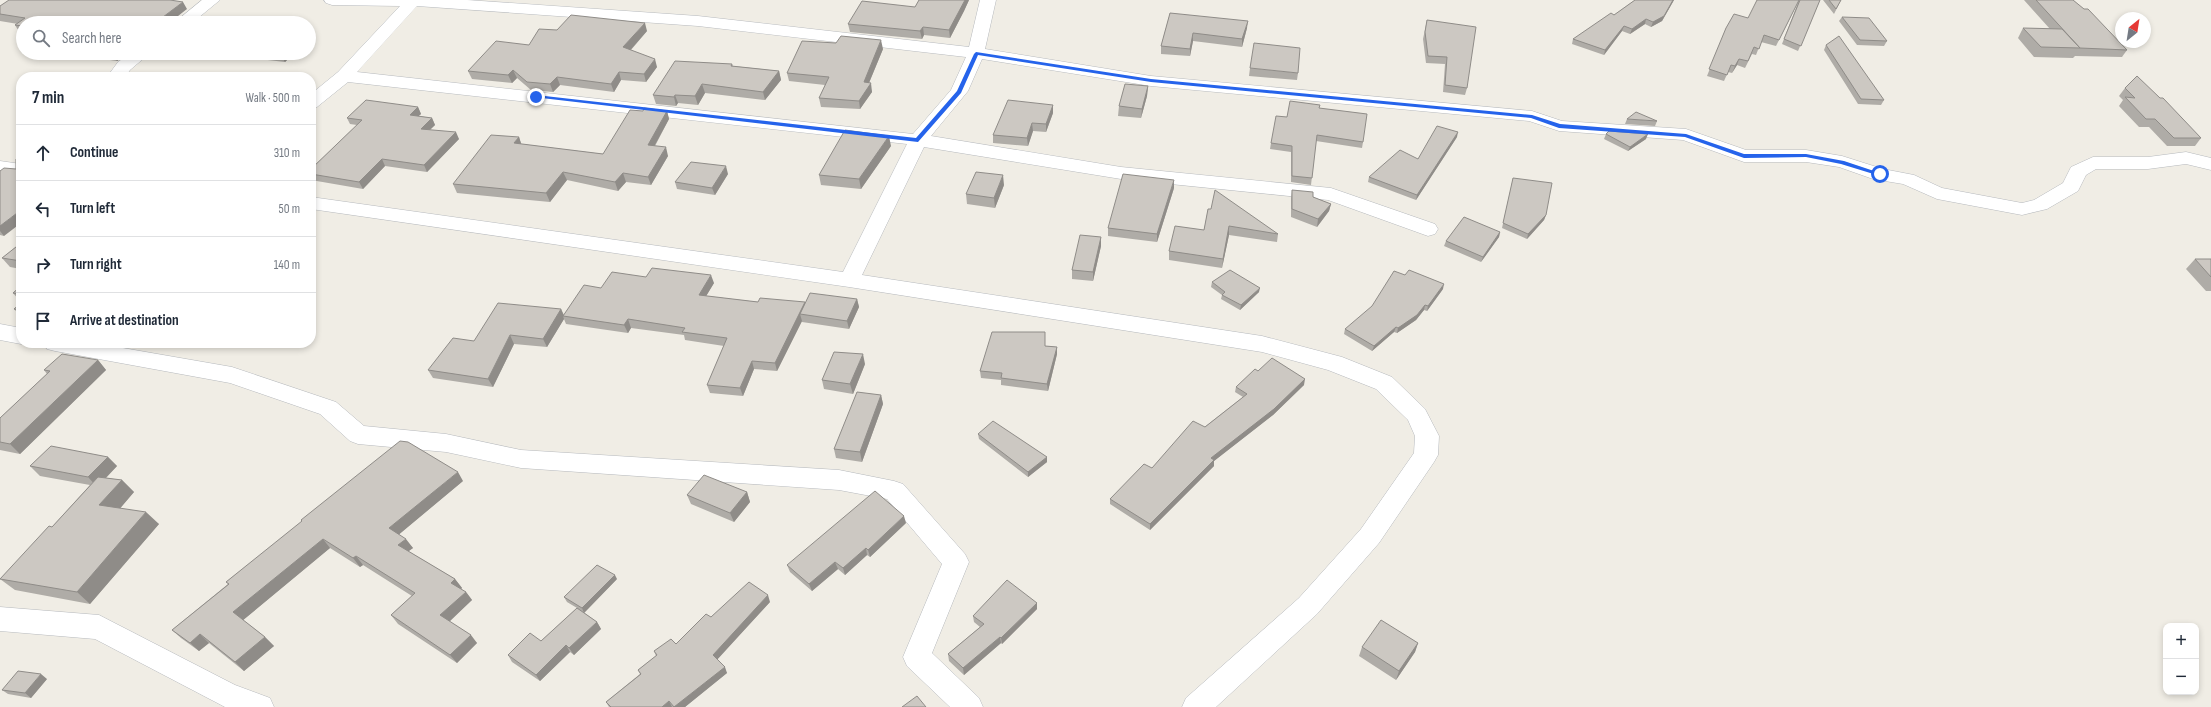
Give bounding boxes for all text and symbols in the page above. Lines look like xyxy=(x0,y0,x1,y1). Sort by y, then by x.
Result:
north arrow xyxy=(2115,12,2151,48)
search box xyxy=(16,16,316,60)
icon: search xyxy=(30,27,52,49)
text: Search here xyxy=(62,29,122,48)
text: 7 min xyxy=(32,88,64,108)
route end xyxy=(527,88,545,106)
text: Walk · 500 m xyxy=(246,90,300,106)
icon: ahead xyxy=(32,142,54,164)
text: Continue xyxy=(70,143,119,162)
text: 310 m xyxy=(274,145,300,161)
route start xyxy=(1871,165,1889,183)
icon: left xyxy=(32,198,54,220)
text: Turn left xyxy=(70,199,115,218)
text: 50 m xyxy=(279,201,300,217)
icon: right xyxy=(32,254,54,276)
text: Turn right xyxy=(70,255,122,274)
text: 140 m xyxy=(274,257,300,273)
icon: arrive xyxy=(32,310,54,332)
text: Arrive at destination xyxy=(70,311,179,330)
map controls xyxy=(2163,623,2199,695)
button: + xyxy=(2163,623,2199,659)
button: − xyxy=(2163,659,2199,695)

